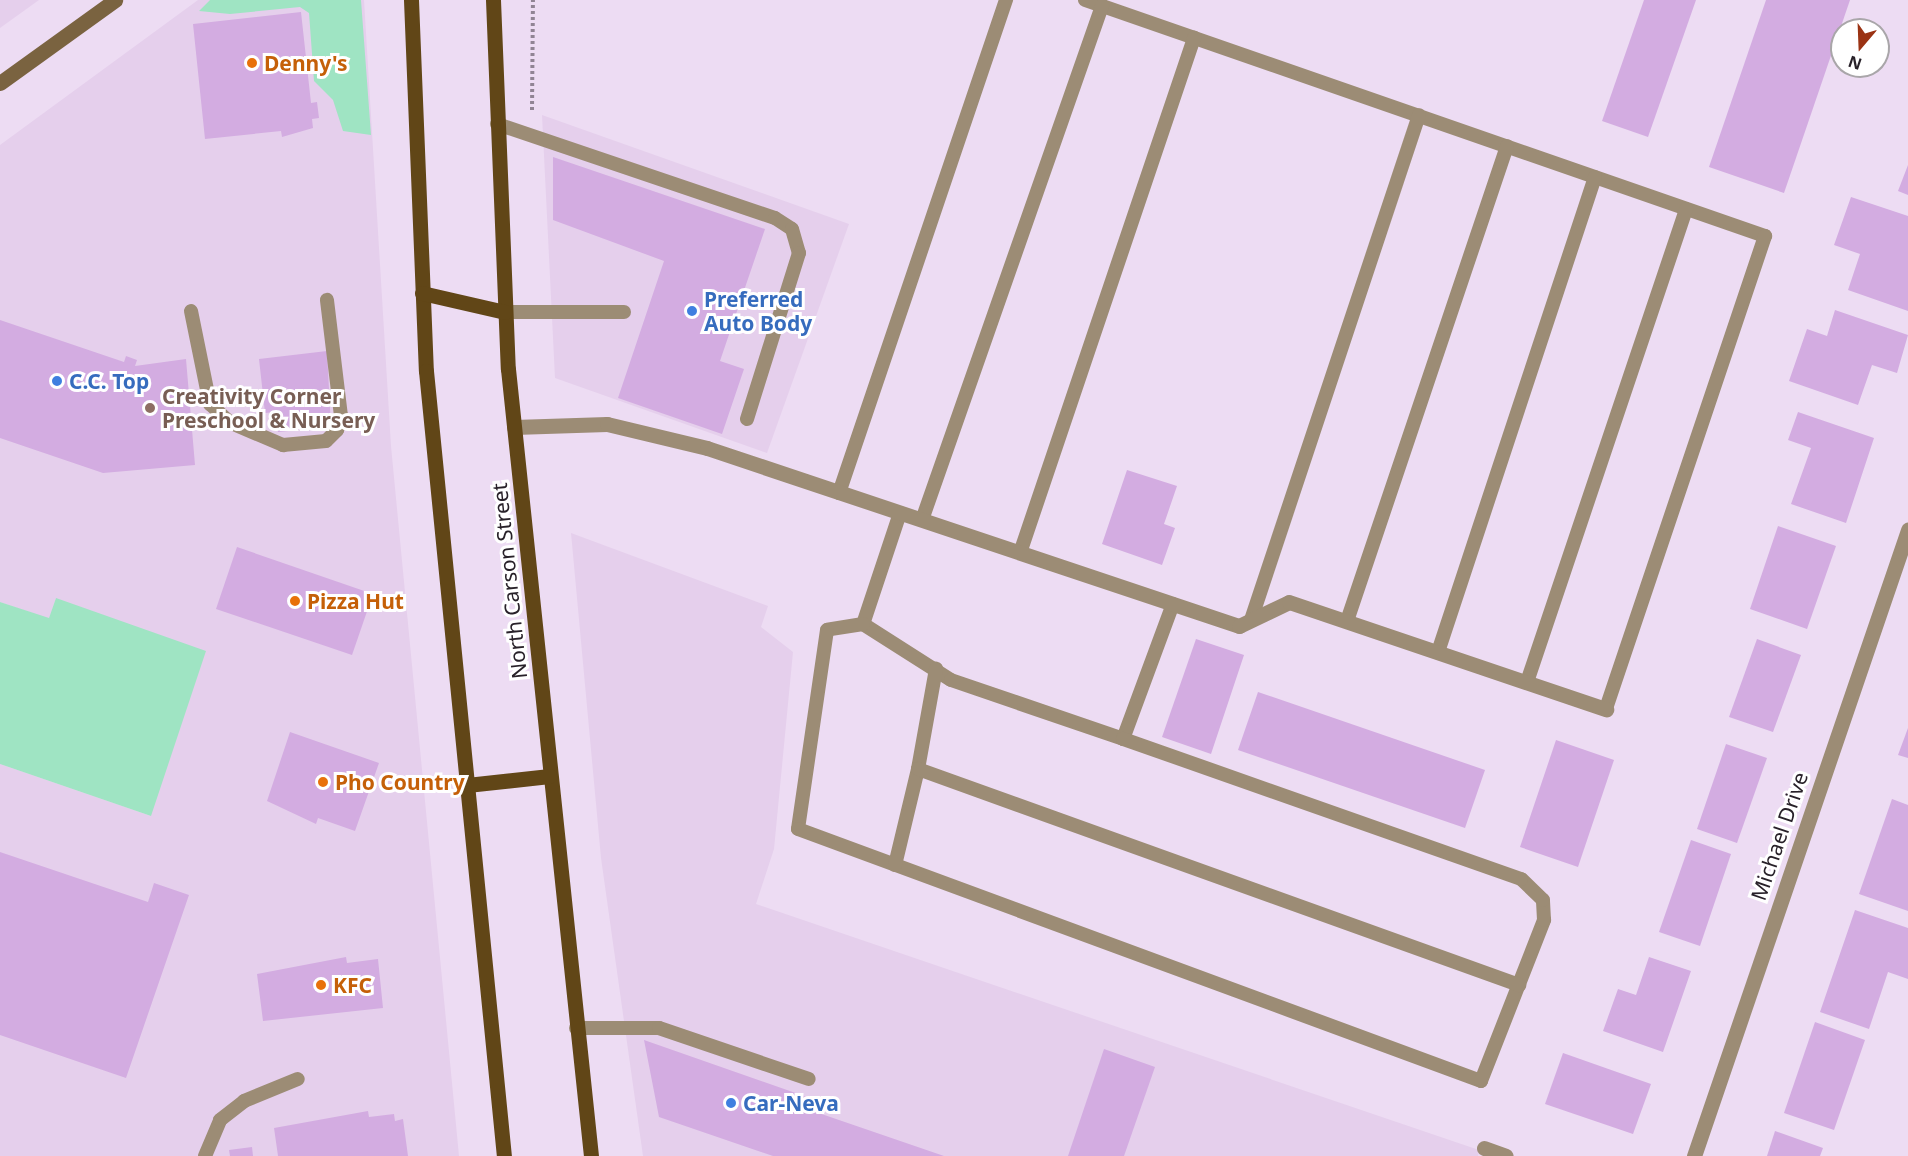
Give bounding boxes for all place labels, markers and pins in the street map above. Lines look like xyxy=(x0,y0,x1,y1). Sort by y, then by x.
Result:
place label: Denny's xyxy=(264,50,348,76)
marker: Denny's xyxy=(245,56,259,70)
place label: Preferred Auto Body xyxy=(704,286,812,336)
marker: Preferred Auto Body xyxy=(685,304,699,318)
place label: C.C. Top xyxy=(69,368,149,394)
marker: C.C. Top xyxy=(50,374,64,388)
place label: Creativity Corner Preschool & Nursery xyxy=(162,383,375,433)
marker: Creativity Corner Preschool & Nursery xyxy=(143,401,157,415)
place label: Pizza Hut xyxy=(307,588,404,614)
marker: Pizza Hut xyxy=(288,594,302,608)
place label: Pho Country xyxy=(335,769,465,795)
marker: Pho Country xyxy=(316,775,330,789)
place label: KFC xyxy=(333,972,372,998)
marker: KFC xyxy=(314,978,328,992)
place label: Car-Neva xyxy=(743,1090,839,1116)
marker: Car-Neva xyxy=(724,1096,738,1110)

